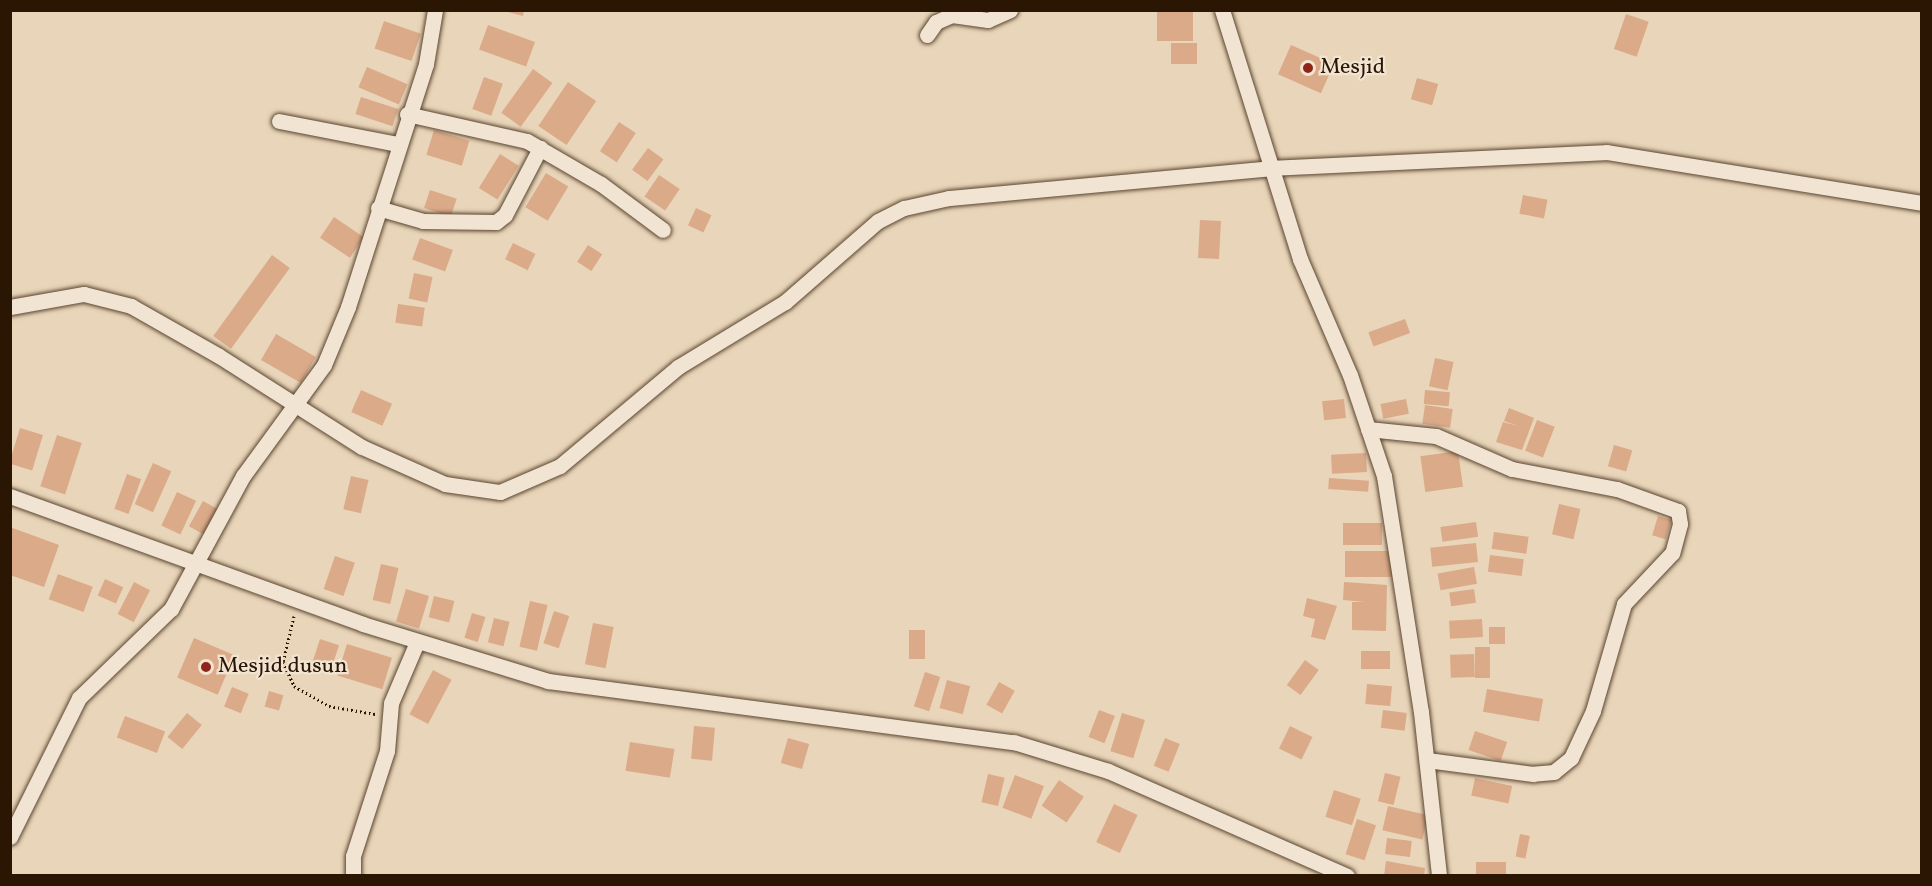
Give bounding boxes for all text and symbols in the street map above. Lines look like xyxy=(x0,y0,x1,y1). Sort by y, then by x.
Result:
place label: Mesjid xyxy=(1320,55,1385,81)
marker: Mesjid xyxy=(1301,61,1315,75)
place label: Mesjid dusun xyxy=(218,654,347,680)
marker: Mesjid dusun xyxy=(199,660,213,674)

